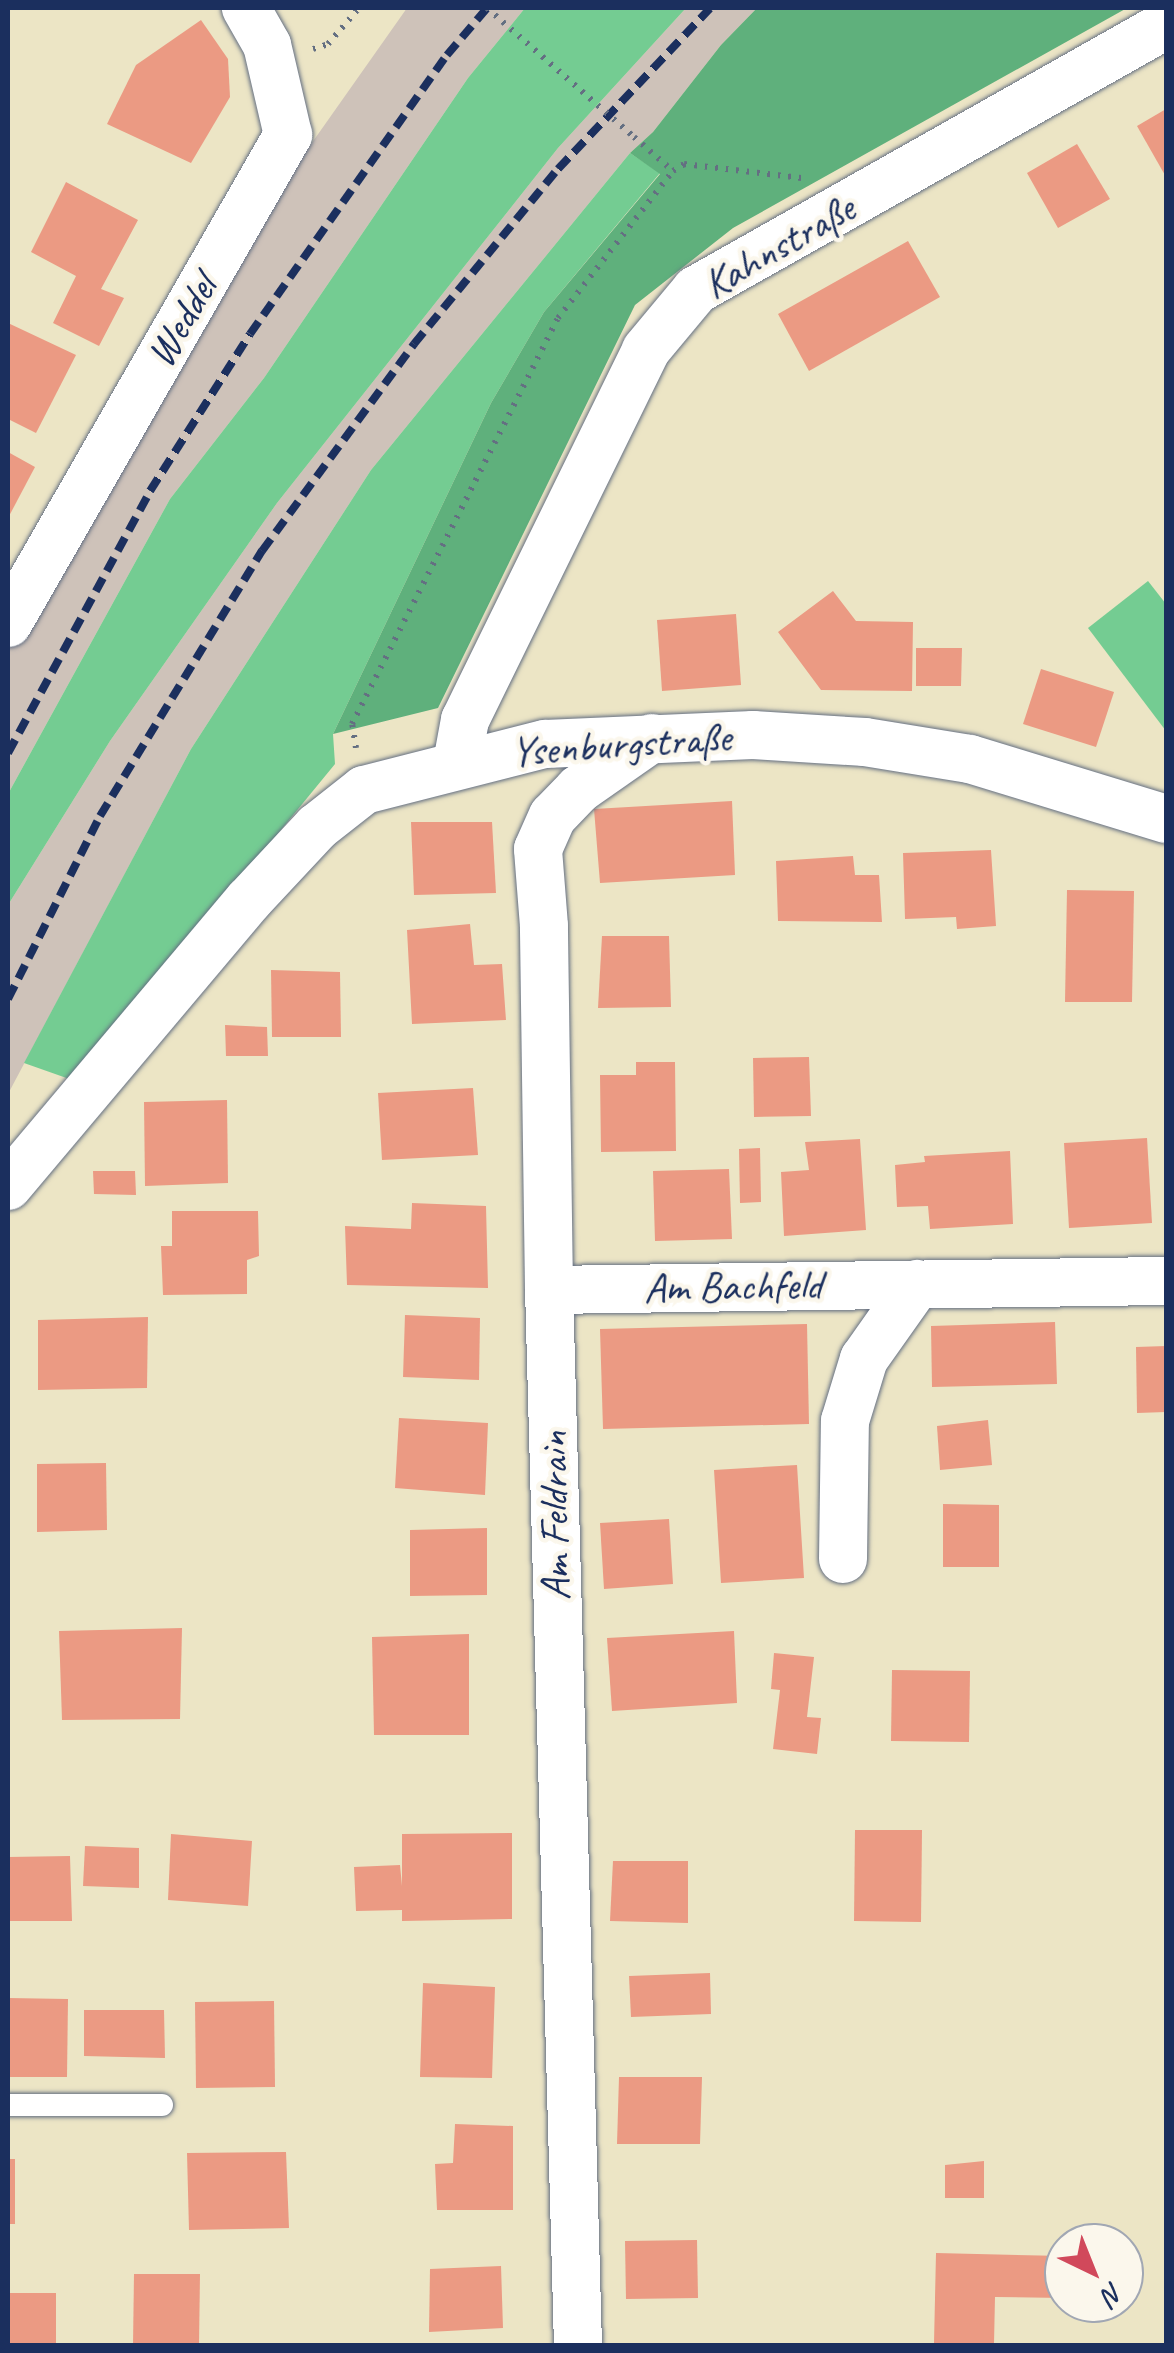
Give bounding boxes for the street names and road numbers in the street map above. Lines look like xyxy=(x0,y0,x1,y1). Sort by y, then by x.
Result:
street label: Kahnstraße xyxy=(694,184,864,310)
street label: Weddel xyxy=(136,266,228,376)
street label: Ysenburgstraße xyxy=(509,712,733,778)
street label: Am Bachfeld xyxy=(643,1260,823,1314)
street label: Am Feldrain xyxy=(528,1431,582,1601)

